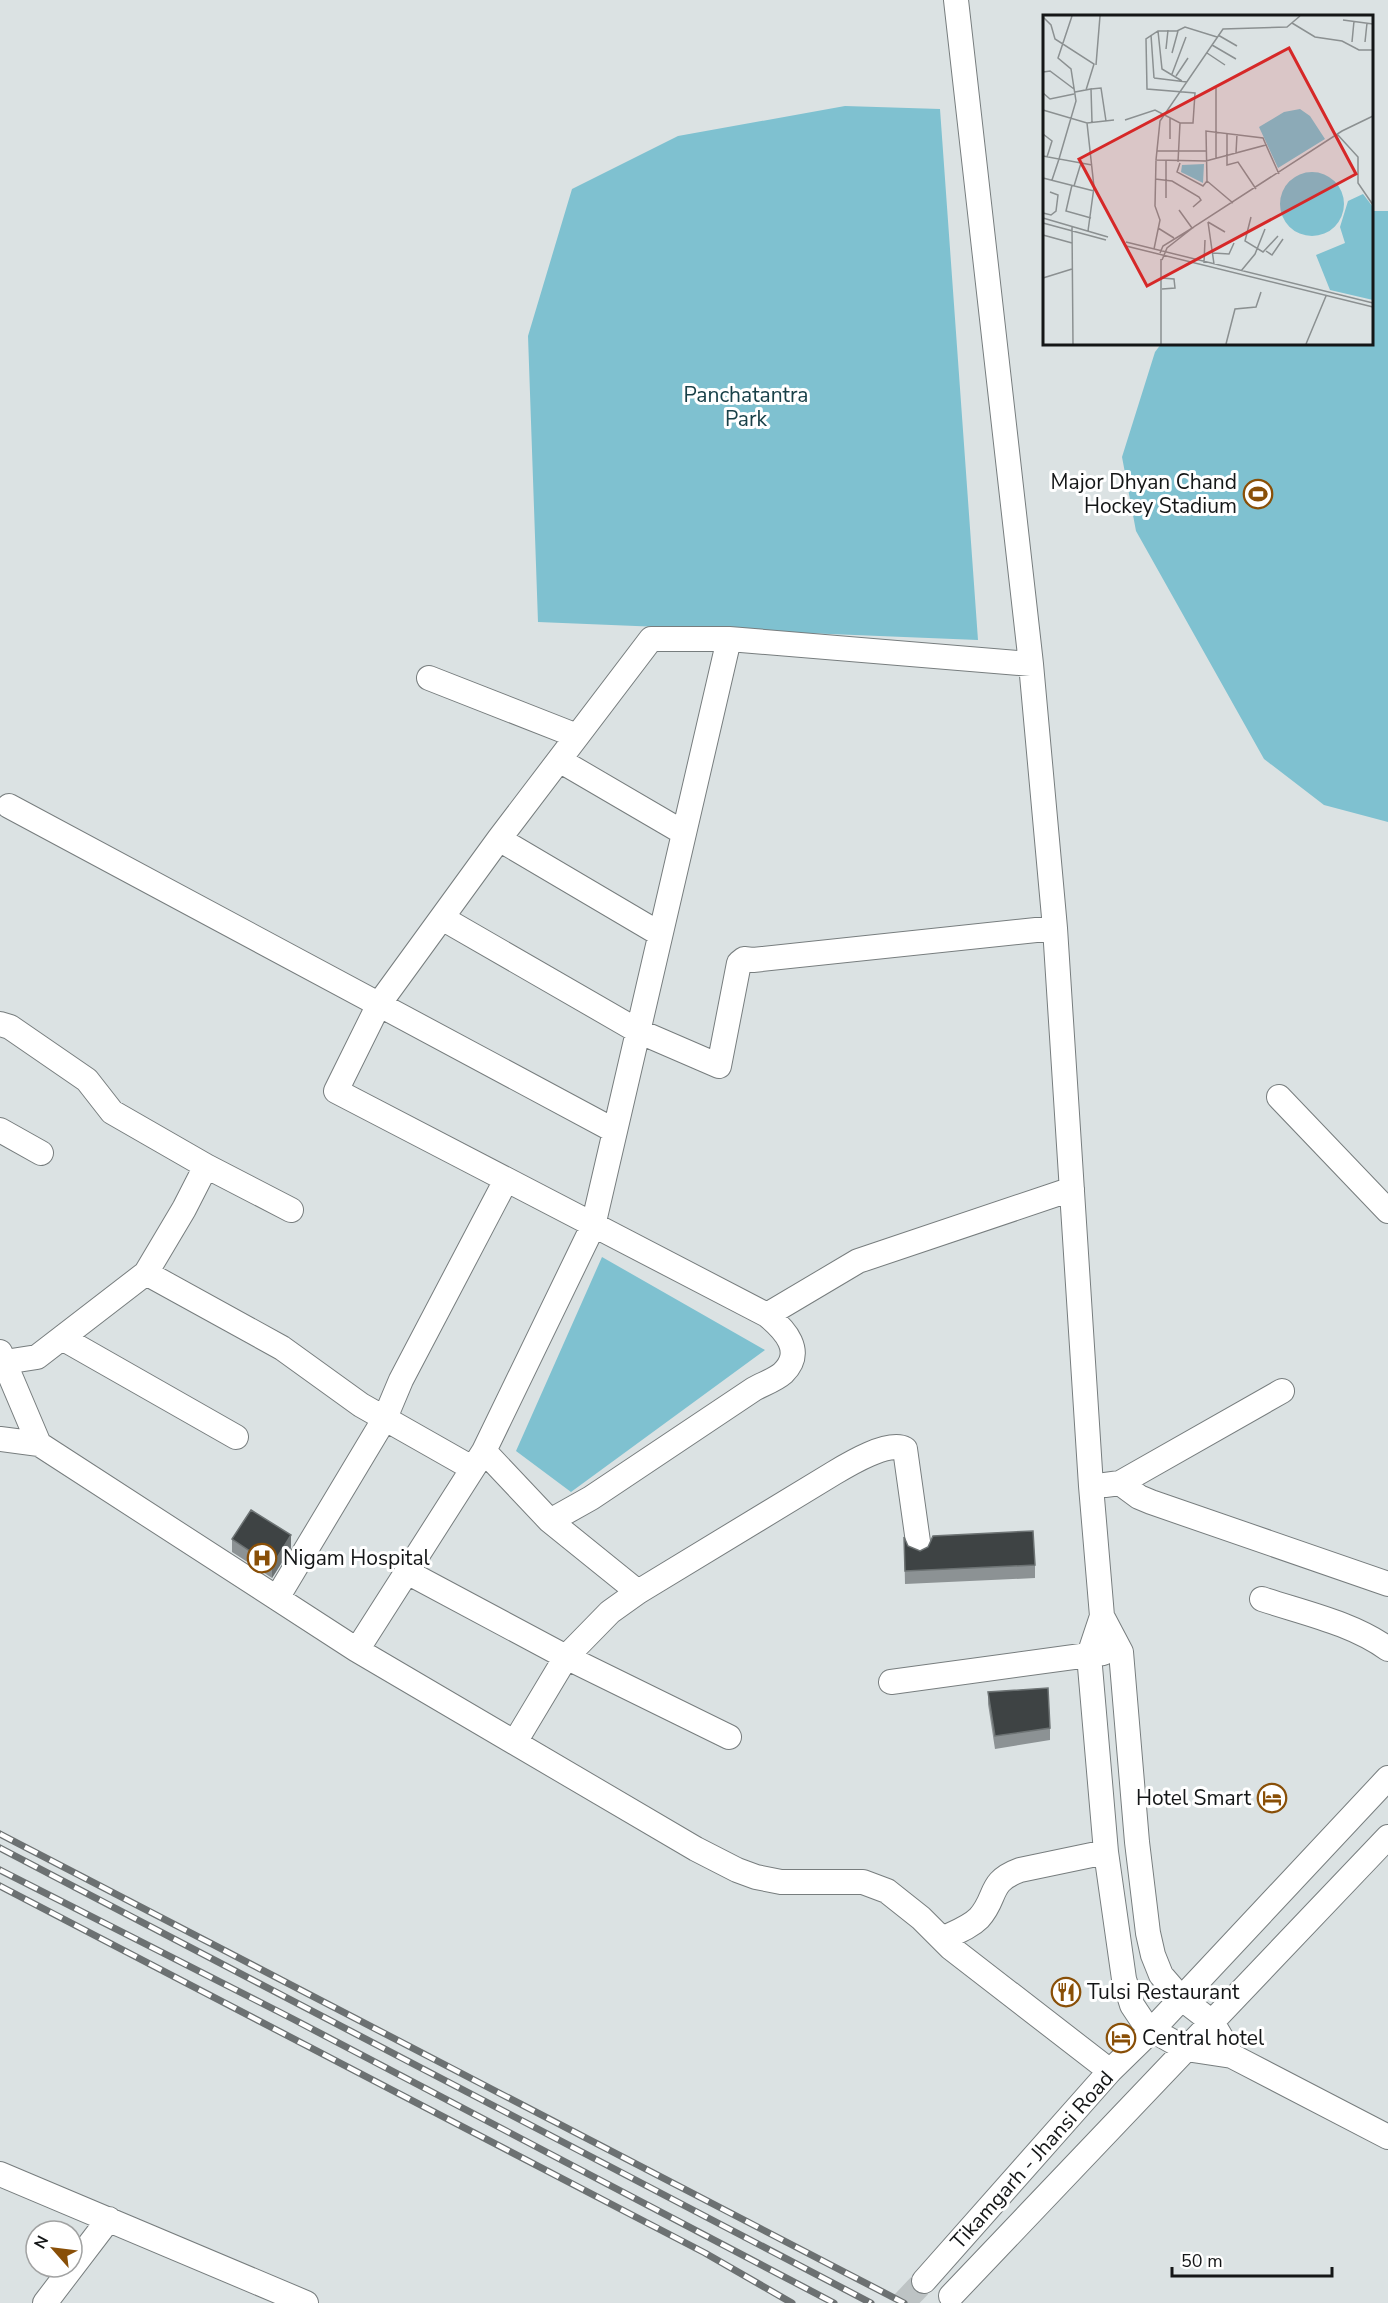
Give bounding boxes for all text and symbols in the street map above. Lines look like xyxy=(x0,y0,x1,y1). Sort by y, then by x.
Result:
inset map xyxy=(1043,15,1373,345)
park label: Panchatantra Park xyxy=(684,381,808,433)
place label: Major Dhyan Chand Hockey Stadium xyxy=(1051,468,1237,520)
sports icon: Major Dhyan Chand Hockey Stadium xyxy=(1242,478,1274,510)
hospital icon: Nigam Hospital xyxy=(246,1542,278,1574)
place label: Nigam Hospital xyxy=(283,1544,431,1572)
hotel icon: Hotel Smart xyxy=(1256,1782,1288,1814)
place label: Hotel Smart xyxy=(1136,1784,1252,1812)
restaurant icon: Tulsi Restaurant xyxy=(1050,1976,1082,2008)
place label: Tulsi Restaurant xyxy=(1087,1978,1240,2006)
hotel icon: Central hotel xyxy=(1105,2022,1137,2054)
place label: Central hotel xyxy=(1142,2024,1265,2052)
street label: Tikamgarh - Jhansi Road xyxy=(944,2065,1120,2255)
north arrow xyxy=(24,2219,84,2279)
text: N xyxy=(29,2232,54,2253)
scale bar xyxy=(1172,2240,1332,2278)
text: 50 m xyxy=(1181,2249,1223,2273)

